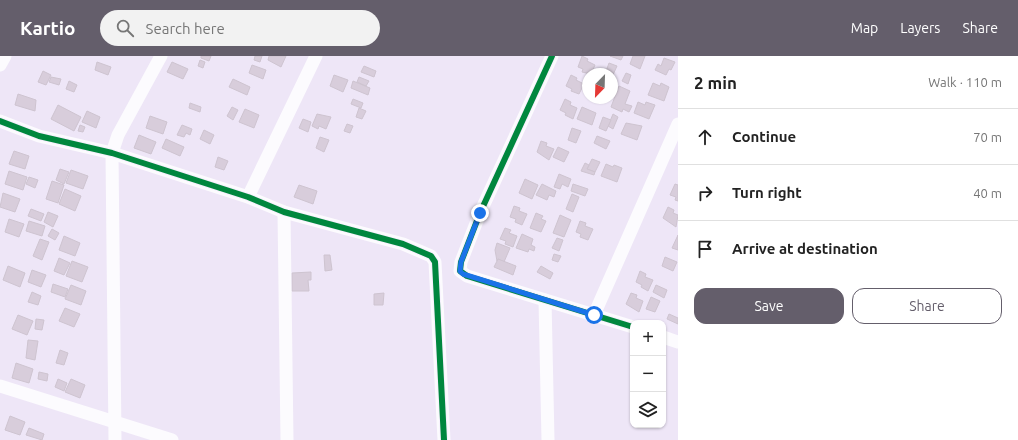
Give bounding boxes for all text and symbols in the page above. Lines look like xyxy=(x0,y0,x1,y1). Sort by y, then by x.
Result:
search box xyxy=(100,10,380,46)
text: Kartio xyxy=(20,17,76,39)
icon: search xyxy=(114,17,136,39)
text: Search here xyxy=(146,20,225,37)
text: Map xyxy=(851,20,878,36)
text: Layers xyxy=(900,20,940,36)
text: Share xyxy=(962,20,998,36)
north arrow xyxy=(582,68,618,104)
text: 2 min xyxy=(694,73,737,92)
text: Walk · 110 m xyxy=(928,75,1002,89)
icon: ahead xyxy=(694,126,716,148)
text: Continue xyxy=(732,128,796,145)
text: 70 m xyxy=(973,130,1002,144)
icon: right xyxy=(694,182,716,204)
text: Turn right xyxy=(732,184,802,201)
text: 40 m xyxy=(973,186,1002,200)
route end xyxy=(471,204,489,222)
icon: arrive xyxy=(694,238,716,260)
text: Arrive at destination xyxy=(732,240,878,257)
button: Save xyxy=(694,288,844,324)
button: Share xyxy=(852,288,1002,324)
route start xyxy=(585,306,603,324)
map controls xyxy=(630,320,666,428)
button: + xyxy=(630,320,666,356)
button: − xyxy=(630,356,666,392)
button: layers xyxy=(630,392,666,428)

